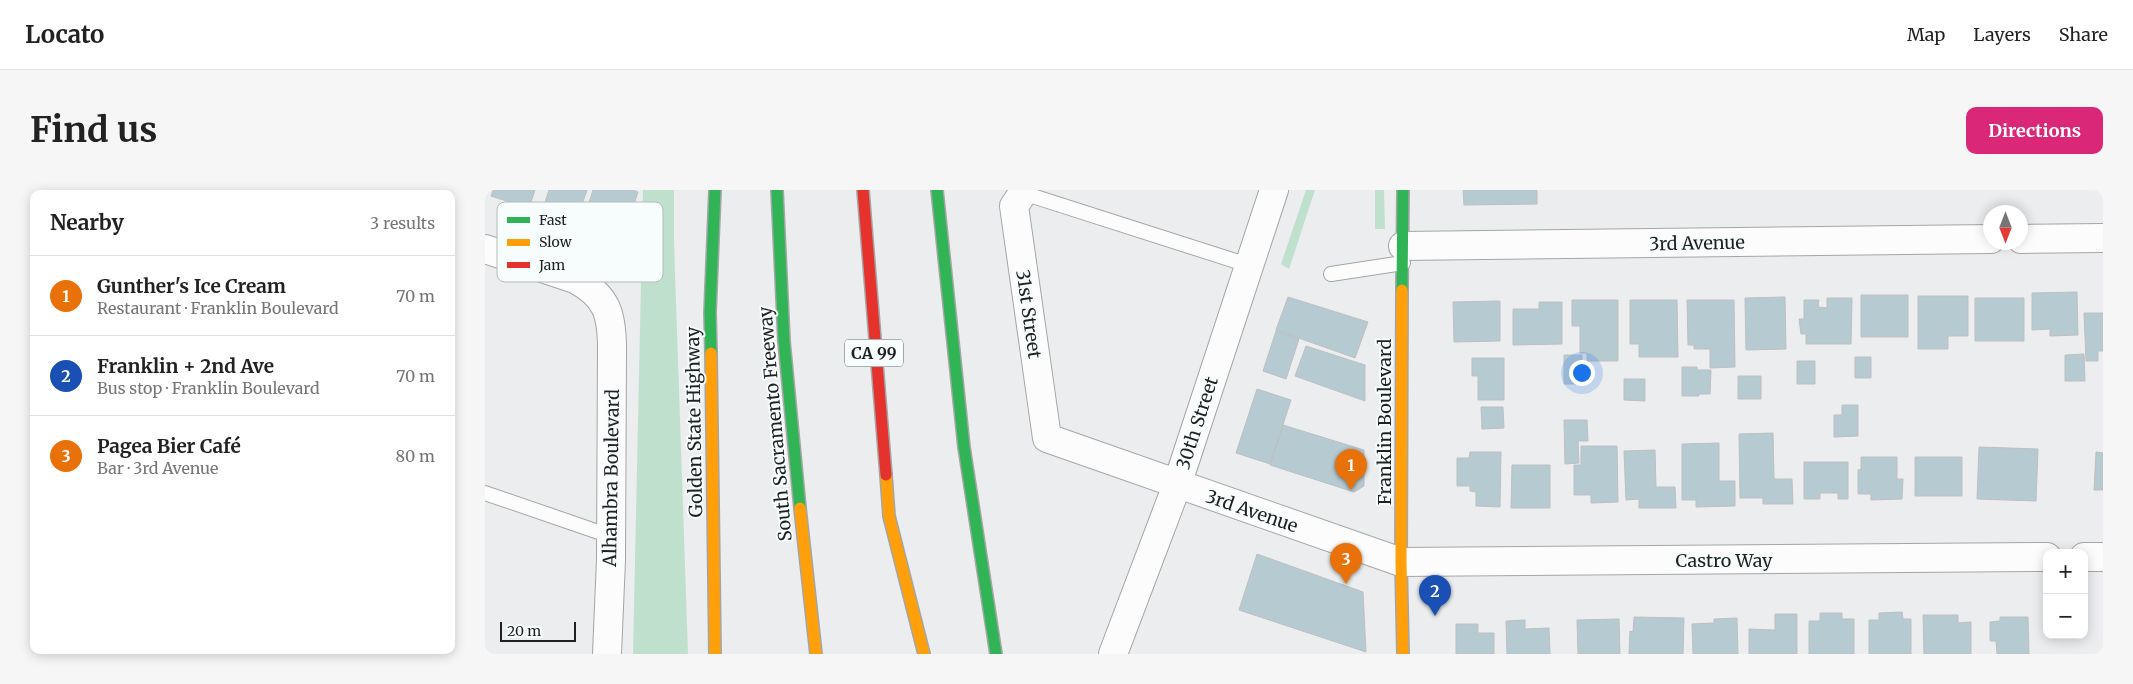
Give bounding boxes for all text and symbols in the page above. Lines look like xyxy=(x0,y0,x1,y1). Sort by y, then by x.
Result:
text: Locato xyxy=(25,19,104,50)
text: Map xyxy=(1907,23,1945,46)
text: Layers xyxy=(1973,23,2031,46)
text: Share xyxy=(2059,23,2108,46)
button: Directions xyxy=(1966,107,2103,154)
text: Find us xyxy=(30,108,157,152)
legend xyxy=(497,202,663,282)
north arrow xyxy=(1983,205,2028,250)
text: Nearby xyxy=(50,209,124,236)
text: Fast xyxy=(539,211,567,229)
text: 3 results xyxy=(370,213,435,233)
street label: 3rd Avenue xyxy=(1649,231,1745,255)
text: Slow xyxy=(539,233,572,251)
text: Jam xyxy=(538,256,565,274)
street label: 31st Street xyxy=(1011,268,1047,360)
text: Gunther's Ice Cream xyxy=(97,274,286,298)
text: 1 xyxy=(62,286,70,306)
text: 70 m xyxy=(396,286,435,306)
text: Restaurant · Franklin Boulevard xyxy=(97,298,339,318)
street label: South Sacramento Freeway xyxy=(753,305,797,542)
street label: Golden State Highway xyxy=(681,326,707,518)
street label: Franklin Boulevard xyxy=(1373,339,1396,505)
road number: CA 99 xyxy=(845,340,903,367)
text: Franklin + 2nd Ave xyxy=(97,354,274,378)
your location xyxy=(1569,360,1595,386)
text: 2 xyxy=(61,366,71,386)
text: 70 m xyxy=(396,366,435,386)
street label: 30th Street xyxy=(1171,374,1223,472)
text: Bus stop · Franklin Boulevard xyxy=(97,378,320,398)
street label: Alhambra Boulevard xyxy=(598,389,624,568)
text: Pagea Bier Café xyxy=(97,434,241,458)
text: 3 xyxy=(61,446,71,466)
text: 80 m xyxy=(396,446,435,466)
pin: 1 xyxy=(1335,449,1367,490)
text: Bar · 3rd Avenue xyxy=(97,458,218,478)
street label: 3rd Avenue xyxy=(1203,485,1301,537)
pin: 3 xyxy=(1330,543,1362,584)
street label: Castro Way xyxy=(1676,549,1773,572)
map controls xyxy=(2043,549,2088,639)
button: + xyxy=(2043,549,2088,594)
pin: 2 xyxy=(1419,575,1451,616)
button: − xyxy=(2043,594,2088,639)
scale bar xyxy=(500,619,576,642)
text: 20 m xyxy=(507,622,541,640)

